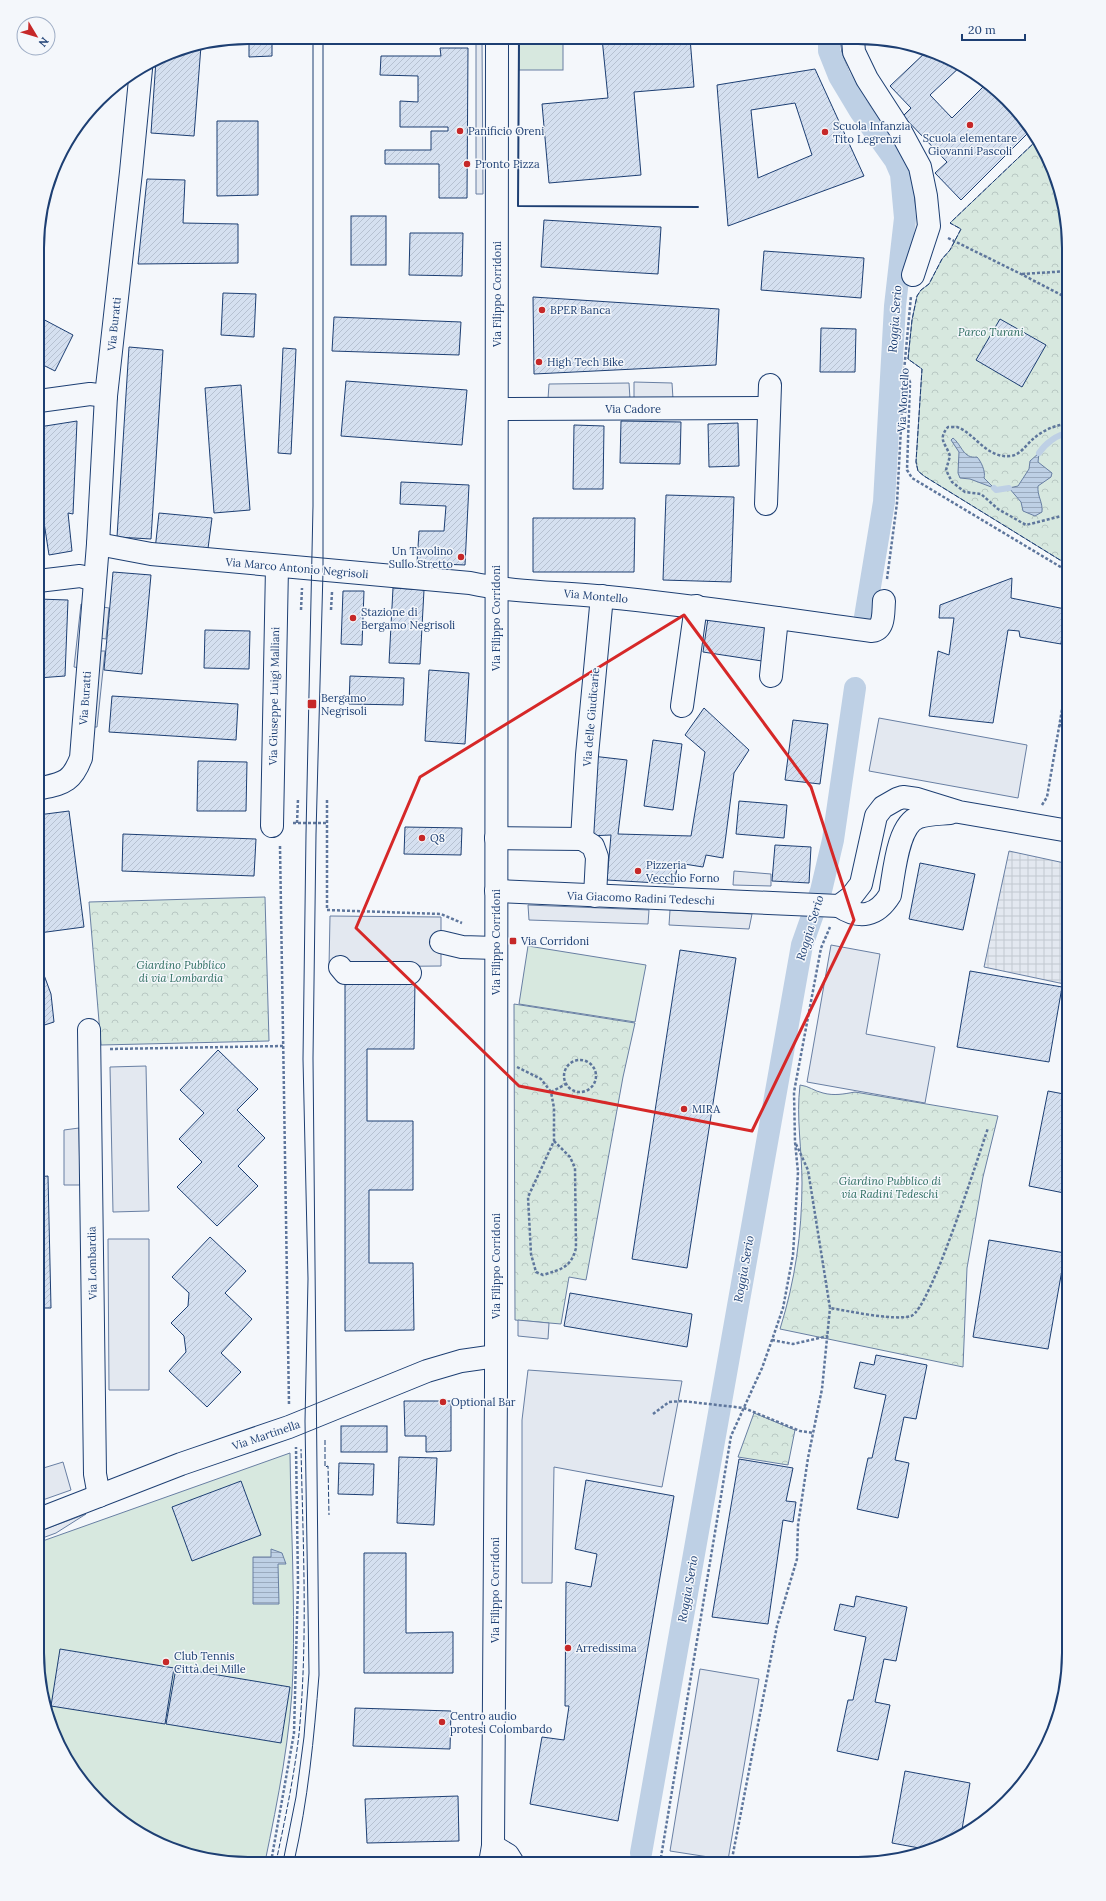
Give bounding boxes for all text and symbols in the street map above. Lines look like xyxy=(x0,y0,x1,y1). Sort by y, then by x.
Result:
north arrow xyxy=(16,16,56,56)
scale bar xyxy=(962,16,1025,42)
text: 20 m xyxy=(968,22,996,37)
text: N xyxy=(35,34,52,50)
place label: Scuola Infanzia Tito Legrenzi xyxy=(833,119,911,146)
marker: Scuola elementare Giovanni Pascoli xyxy=(965,120,975,130)
place label: Panificio Oreni xyxy=(468,124,544,138)
marker: Panificio Oreni xyxy=(455,126,465,136)
marker: Scuola Infanzia Tito Legrenzi xyxy=(820,127,830,137)
place label: Scuola elementare Giovanni Pascoli xyxy=(923,131,1017,158)
place label: Pronto Pizza xyxy=(475,157,540,171)
marker: Pronto Pizza xyxy=(462,159,472,169)
street label: Via Filippo Corridoni xyxy=(490,241,504,348)
water label: Roggia Serio xyxy=(885,285,904,353)
street label: Via Buratti xyxy=(104,296,124,353)
place label: BPER Banca xyxy=(550,303,611,317)
marker: BPER Banca xyxy=(537,305,547,315)
park label: Parco Turani xyxy=(958,325,1024,339)
place label: High Tech Bike xyxy=(547,355,624,369)
marker: High Tech Bike xyxy=(534,357,544,367)
street label: Via Montello xyxy=(894,367,912,434)
street label: Via Cadore xyxy=(604,402,661,416)
place label: Un Tavolino Sullo Stretto xyxy=(389,544,453,571)
marker: Un Tavolino Sullo Stretto xyxy=(456,552,466,562)
street label: Via Marco Antonio Negrisoli xyxy=(224,555,369,581)
street label: Via Filippo Corridoni xyxy=(489,565,503,672)
street label: Via Montello xyxy=(562,586,629,606)
place label: Stazione di Bergamo Negrisoli xyxy=(361,605,455,632)
marker: Stazione di Bergamo Negrisoli xyxy=(348,613,358,623)
street label: Via Giuseppe Luigi Malliani xyxy=(266,627,282,766)
street label: Via delle Giudicarie xyxy=(580,667,602,768)
street label: Via Buratti xyxy=(76,671,94,726)
place label: Bergamo Negrisoli xyxy=(321,691,367,718)
marker: Bergamo Negrisoli xyxy=(306,698,318,710)
place label: Q8 xyxy=(430,831,445,845)
marker: Q8 xyxy=(417,833,427,843)
place label: Pizzeria Vecchio Forno xyxy=(645,858,720,885)
marker: Pizzeria Vecchio Forno xyxy=(633,866,643,876)
street label: Via Giacomo Radini Tedeschi xyxy=(566,888,715,908)
street label: Via Filippo Corridoni xyxy=(489,889,503,996)
water label: Roggia Serio xyxy=(792,893,827,962)
place label: Via Corridoni xyxy=(520,934,589,948)
marker: Via Corridoni xyxy=(508,936,518,946)
park label: Giardino Pubblico di via Lombardia xyxy=(136,958,226,985)
place label: MIRA xyxy=(692,1102,721,1116)
marker: MIRA xyxy=(679,1104,689,1114)
park label: Giardino Pubblico di via Radini Tedeschi xyxy=(839,1174,942,1201)
street label: Via Filippo Corridoni xyxy=(489,1213,503,1320)
street label: Via Lombardia xyxy=(84,1226,100,1301)
water label: Roggia Serio xyxy=(730,1234,757,1304)
place label: Optional Bar xyxy=(451,1395,516,1409)
marker: Optional Bar xyxy=(438,1397,448,1407)
street label: Via Martinella xyxy=(229,1417,302,1453)
street label: Via Filippo Corridoni xyxy=(488,1537,502,1644)
water label: Roggia Serio xyxy=(674,1554,701,1624)
place label: Arredissima xyxy=(575,1641,637,1655)
marker: Arredissima xyxy=(563,1643,573,1653)
place label: Club Tennis Città dei Mille xyxy=(174,1649,246,1676)
marker: Club Tennis Città dei Mille xyxy=(161,1657,171,1667)
place label: Centro audio protesi Colombardo xyxy=(450,1709,552,1736)
marker: Centro audio protesi Colombardo xyxy=(437,1717,447,1727)

